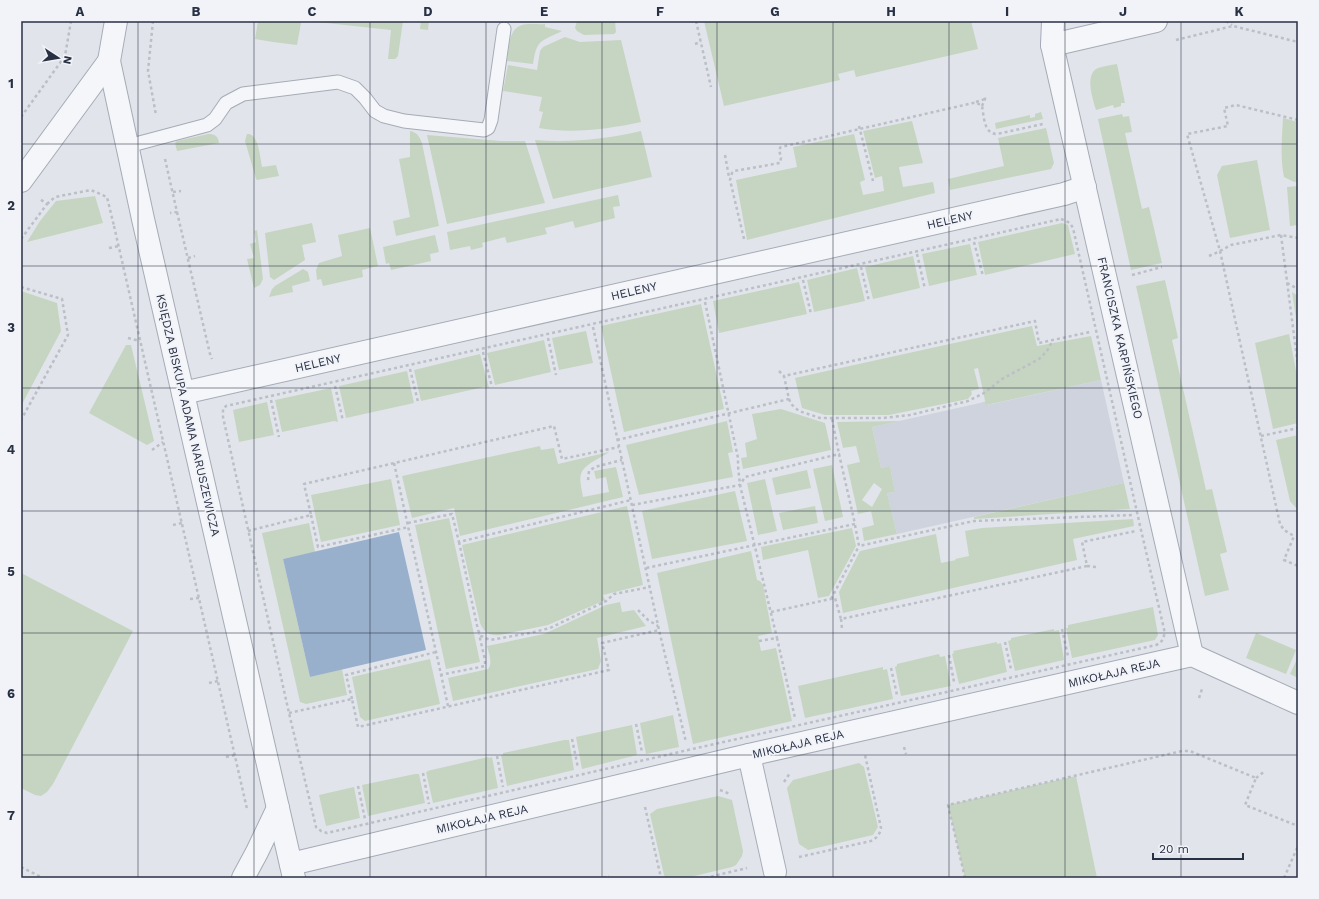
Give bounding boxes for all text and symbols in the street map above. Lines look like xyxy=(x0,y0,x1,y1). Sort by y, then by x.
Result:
text: A xyxy=(76,4,85,19)
text: B xyxy=(192,4,201,19)
text: C xyxy=(308,4,317,19)
text: D xyxy=(423,4,433,19)
text: E xyxy=(540,4,548,19)
text: F xyxy=(656,4,664,19)
text: G xyxy=(770,4,780,19)
text: H xyxy=(886,4,896,19)
text: I xyxy=(1005,4,1009,19)
text: J xyxy=(1119,4,1127,19)
text: K xyxy=(1234,4,1244,19)
north arrow xyxy=(38,38,78,78)
text: N xyxy=(60,55,74,65)
text: 1 xyxy=(8,76,14,91)
text: 2 xyxy=(7,198,15,213)
street label: HELENY xyxy=(926,208,975,232)
street label: FRANCISZKA KARPIŃSKIEGO xyxy=(1094,255,1146,421)
street label: HELENY xyxy=(610,279,659,303)
street label: KSIĘDZA BISKUPA ADAMA NARUSZEWICZA xyxy=(153,292,223,538)
text: 3 xyxy=(7,320,15,335)
street label: HELENY xyxy=(294,351,343,375)
text: 4 xyxy=(7,442,16,457)
text: 5 xyxy=(7,564,15,579)
street label: MIKOŁAJA REJA xyxy=(1067,656,1161,690)
text: 6 xyxy=(7,686,15,701)
street label: MIKOŁAJA REJA xyxy=(751,727,845,761)
street label: MIKOŁAJA REJA xyxy=(435,802,529,836)
text: 7 xyxy=(7,808,15,823)
scale bar xyxy=(1153,835,1243,861)
text: 20 m xyxy=(1159,842,1189,856)

